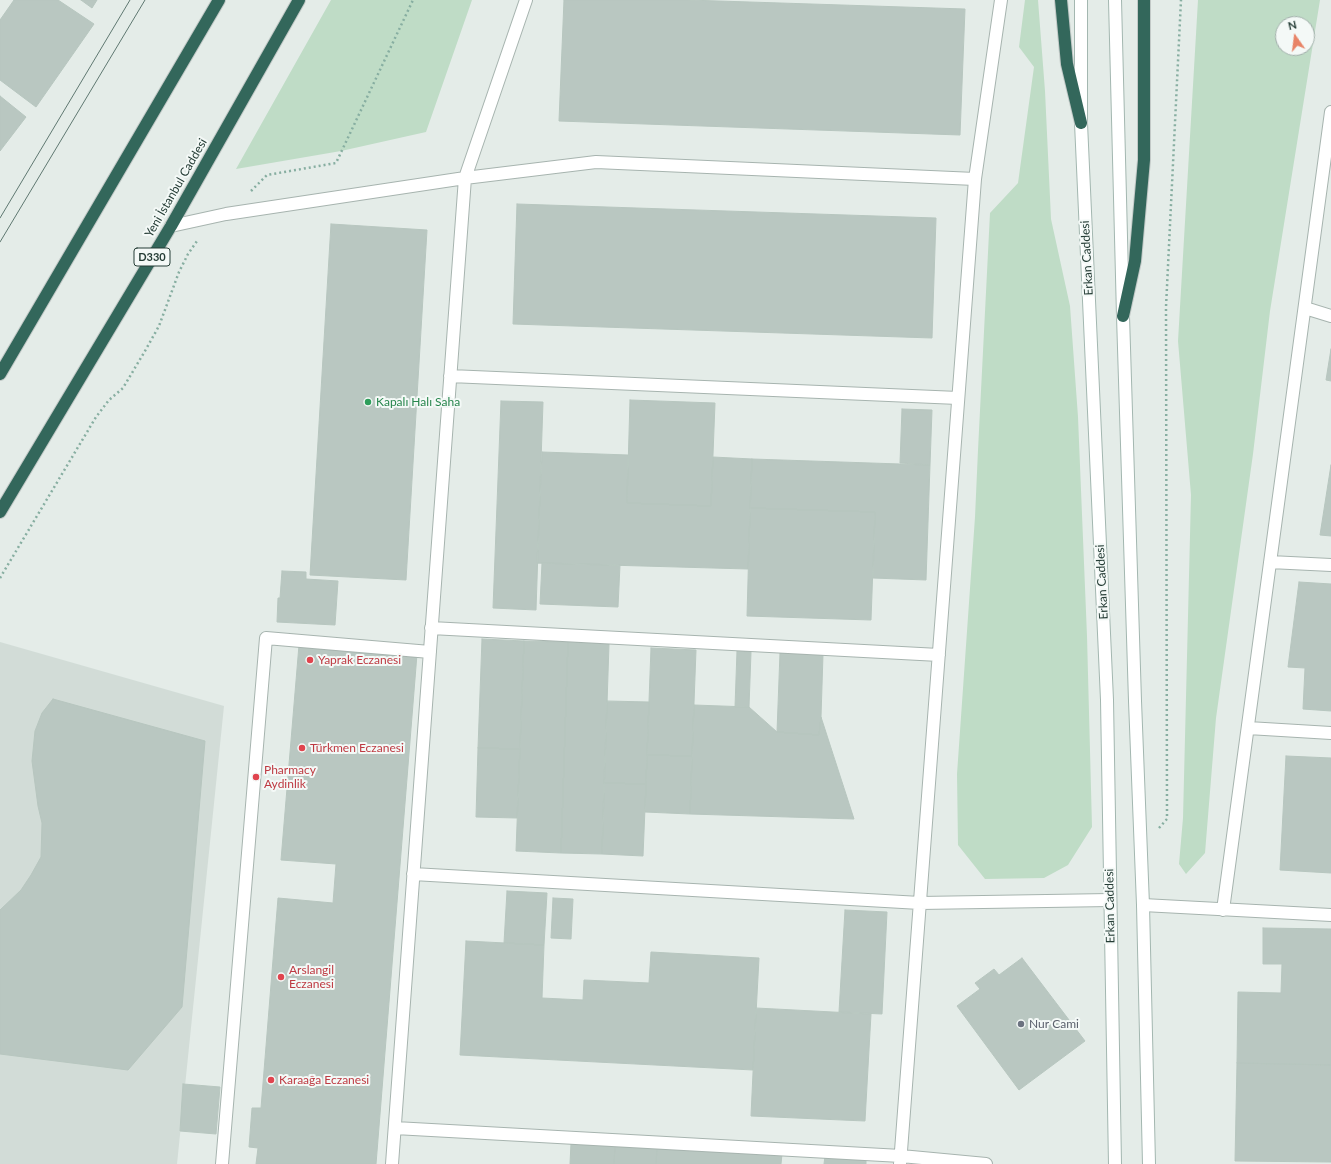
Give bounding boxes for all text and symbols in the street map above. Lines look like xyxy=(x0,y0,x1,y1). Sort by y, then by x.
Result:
north arrow xyxy=(1275,16,1315,56)
text: N xyxy=(1287,18,1298,32)
street label: Yeni İstanbul Caddesi xyxy=(142,136,210,240)
street label: Erkan Caddesi xyxy=(1078,220,1096,296)
road number: D330 xyxy=(134,248,170,266)
place label: Kapalı Halı Saha xyxy=(376,395,460,409)
marker: Kapalı Halı Saha xyxy=(363,397,373,407)
street label: Erkan Caddesi xyxy=(1093,544,1111,620)
place label: Yaprak Eczanesi xyxy=(318,653,401,667)
marker: Yaprak Eczanesi xyxy=(305,655,315,665)
place label: Türkmen Eczanesi xyxy=(310,741,404,755)
marker: Türkmen Eczanesi xyxy=(297,743,307,753)
place label: Pharmacy Aydinlik xyxy=(264,763,316,791)
marker: Pharmacy Aydinlik xyxy=(251,772,261,782)
street label: Erkan Caddesi xyxy=(1102,868,1118,944)
place label: Arslangil Eczanesi xyxy=(289,963,334,991)
marker: Arslangil Eczanesi xyxy=(276,972,286,982)
place label: Nur Cami xyxy=(1029,1017,1079,1031)
marker: Nur Cami xyxy=(1016,1019,1026,1029)
place label: Karaağa Eczanesi xyxy=(279,1073,369,1087)
marker: Karaağa Eczanesi xyxy=(266,1075,276,1085)

